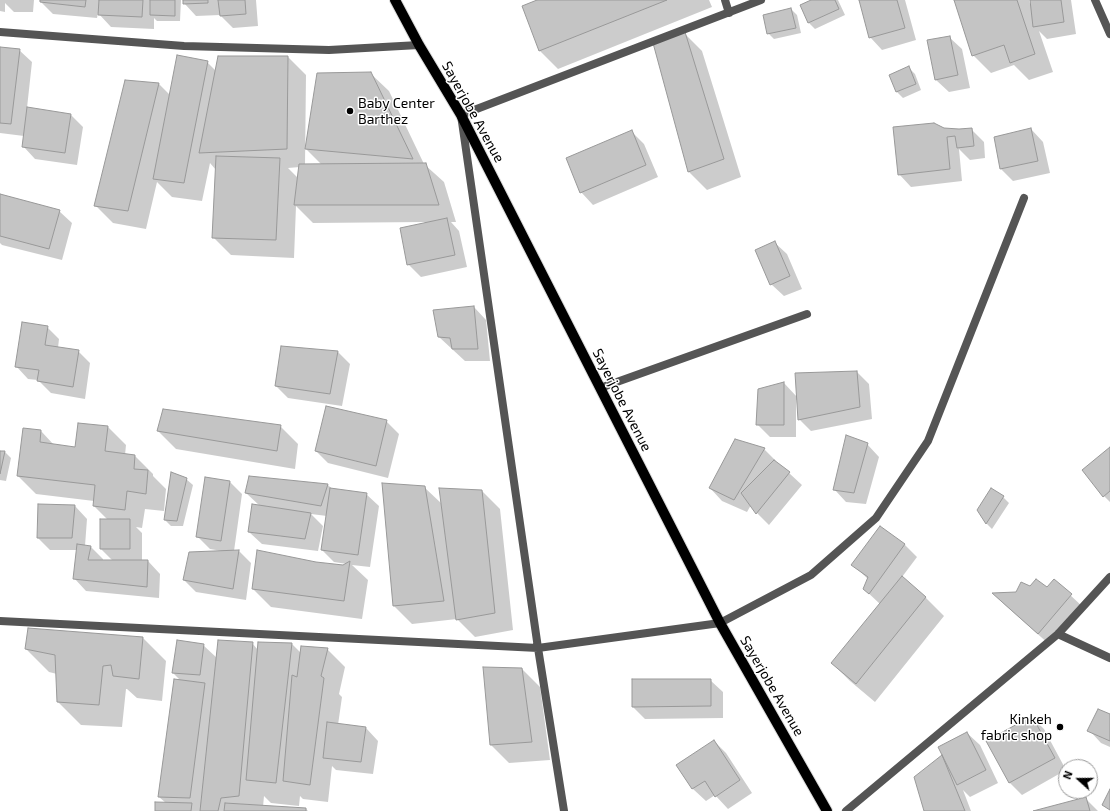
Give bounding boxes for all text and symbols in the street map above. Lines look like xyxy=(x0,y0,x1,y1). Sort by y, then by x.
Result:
street label: Sayerjobe Avenue xyxy=(438,59,508,165)
place label: Baby Center Barthez xyxy=(358,95,435,128)
marker: Baby Center Barthez xyxy=(345,106,355,116)
street label: Sayerjobe Avenue xyxy=(589,346,655,454)
street label: Sayerjobe Avenue xyxy=(736,633,808,739)
place label: Kinkeh fabric shop xyxy=(981,711,1052,744)
marker: Kinkeh fabric shop xyxy=(1055,722,1065,732)
north arrow xyxy=(1058,759,1098,799)
text: N xyxy=(1060,769,1075,781)

